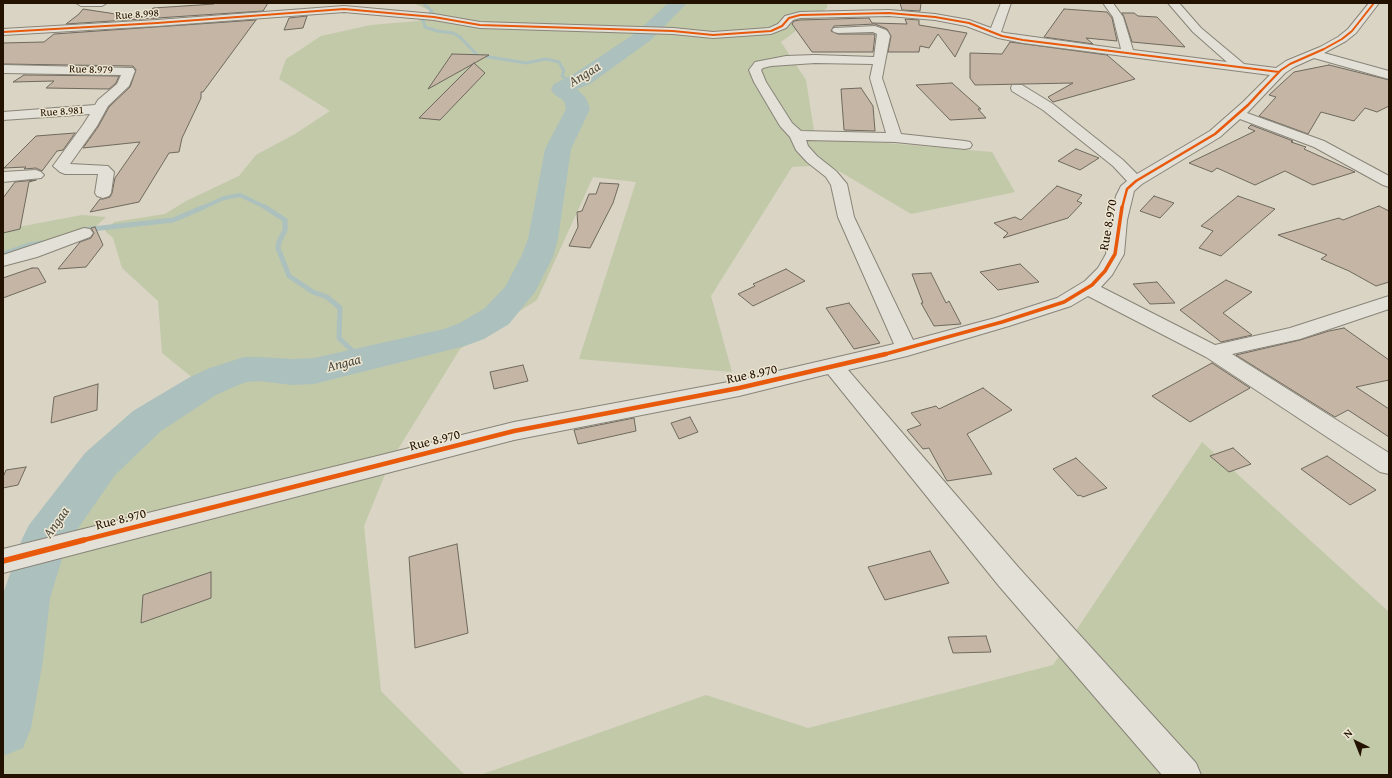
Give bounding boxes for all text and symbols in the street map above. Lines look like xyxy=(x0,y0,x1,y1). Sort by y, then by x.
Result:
street label: Rue 8.998 xyxy=(115,7,159,23)
water label: Angaa xyxy=(566,59,604,91)
street label: Rue 8.979 xyxy=(69,63,113,77)
street label: Rue 8.981 xyxy=(40,104,84,120)
street label: Rue 8.970 xyxy=(1097,198,1121,252)
water label: Angaa xyxy=(325,352,363,376)
street label: Rue 8.970 xyxy=(725,362,779,388)
street label: Rue 8.970 xyxy=(408,427,462,455)
water label: Angaa xyxy=(40,504,74,542)
street label: Rue 8.970 xyxy=(94,506,148,534)
north arrow xyxy=(1336,722,1376,762)
text: N xyxy=(1340,725,1356,742)

